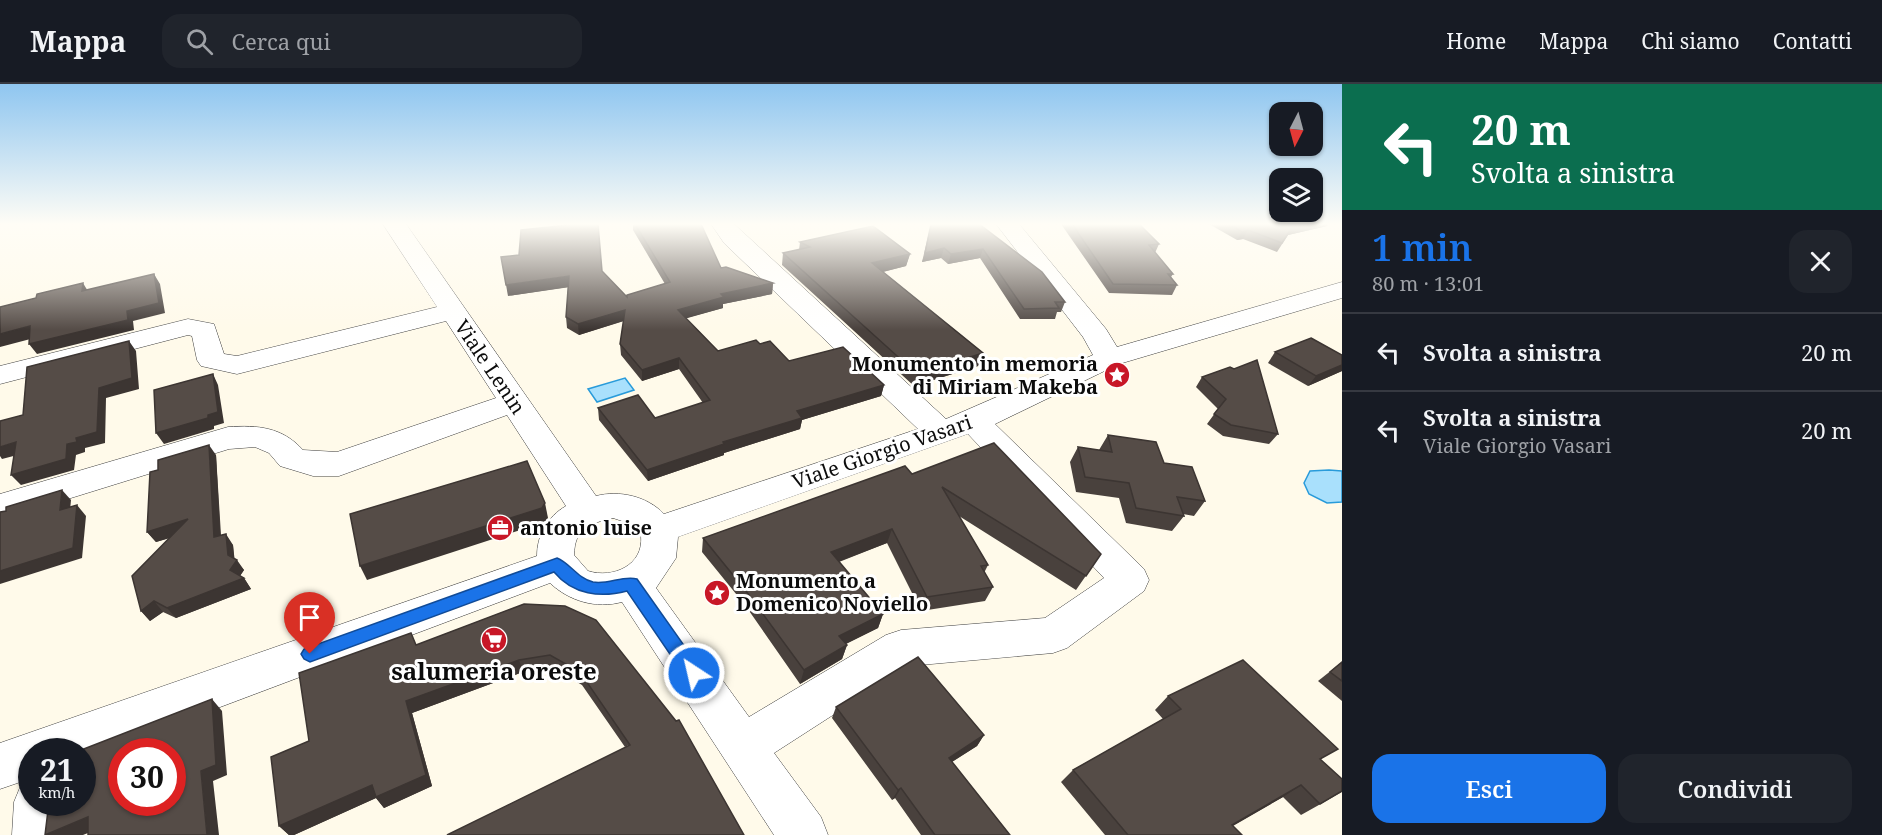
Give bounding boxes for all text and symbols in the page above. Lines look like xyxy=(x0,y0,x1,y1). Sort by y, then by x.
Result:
search box xyxy=(162,14,582,68)
text: Mappa xyxy=(30,22,126,60)
icon: search xyxy=(183,25,216,58)
text: Cerca qui xyxy=(231,26,330,56)
text: Home xyxy=(1446,27,1506,55)
text: Mappa xyxy=(1539,27,1608,55)
text: Chi siamo xyxy=(1641,27,1740,55)
text: Contatti xyxy=(1773,27,1852,55)
text: 20 m xyxy=(1471,100,1571,157)
north arrow xyxy=(1269,102,1323,156)
map controls xyxy=(1269,102,1323,222)
icon: left xyxy=(1372,108,1450,186)
text: Svolta a sinistra xyxy=(1471,154,1675,191)
button: layers xyxy=(1269,168,1323,222)
text: 1 min xyxy=(1372,223,1473,272)
button: close xyxy=(1789,230,1852,293)
text: 80 m · 13:01 xyxy=(1372,270,1484,297)
street label: Viale Lenin xyxy=(449,314,532,419)
icon: left xyxy=(1372,336,1405,369)
text: Svolta a sinistra xyxy=(1423,337,1602,367)
text: 20 m xyxy=(1801,337,1852,367)
place label: Monumento in memoria di Miriam Makeba xyxy=(852,350,1098,400)
place icon: Monumento in memoria di Miriam Makeba xyxy=(1102,360,1132,390)
text: Svolta a sinistra xyxy=(1423,402,1602,432)
street label: Viale Giorgio Vasari xyxy=(788,408,976,495)
icon: left xyxy=(1372,414,1405,447)
text: 20 m xyxy=(1801,415,1852,445)
text: Viale Giorgio Vasari xyxy=(1423,432,1611,459)
office icon: antonio luise xyxy=(485,513,515,543)
place label: antonio luise xyxy=(520,514,652,541)
place label: Monumento a Domenico Noviello xyxy=(736,567,928,617)
place icon: Monumento a Domenico Noviello xyxy=(702,578,732,608)
pin xyxy=(284,592,335,654)
icon: arrive xyxy=(293,601,326,634)
supermarket icon: salumeria oreste xyxy=(479,625,509,655)
position arrow xyxy=(662,641,726,705)
place label: salumeria oreste xyxy=(391,654,597,687)
speed limit sign: 30 xyxy=(108,738,186,816)
text: 21 xyxy=(40,749,74,790)
button: Esci xyxy=(1372,754,1606,823)
button: Condividi xyxy=(1618,754,1852,823)
text: km/h xyxy=(39,782,75,802)

